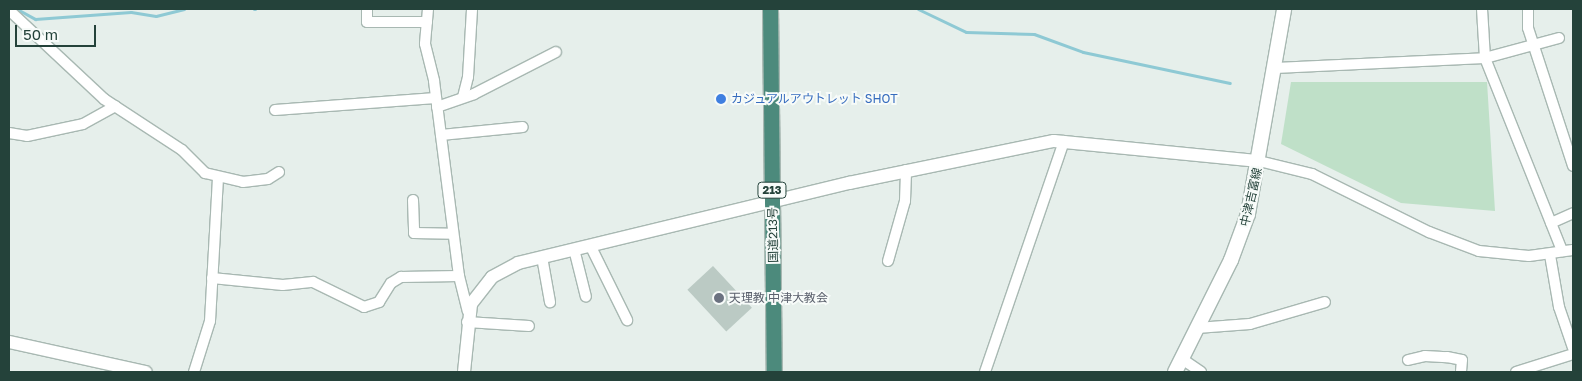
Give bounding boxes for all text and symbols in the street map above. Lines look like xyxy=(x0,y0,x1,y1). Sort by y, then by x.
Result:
scale bar xyxy=(18,15,99,47)
text: 50 m xyxy=(23,25,58,43)
place label: カジュアルアウトレット SHOT xyxy=(731,92,899,106)
marker: カジュアルアウトレット SHOT xyxy=(715,93,727,105)
street label: 中津吉富線 xyxy=(1237,166,1265,228)
road number: 213 xyxy=(757,182,787,198)
street label: 国道213号 xyxy=(765,207,781,263)
place label: 天理教 中津大教会 xyxy=(729,291,828,305)
marker: 天理教 中津大教会 xyxy=(713,292,725,304)

